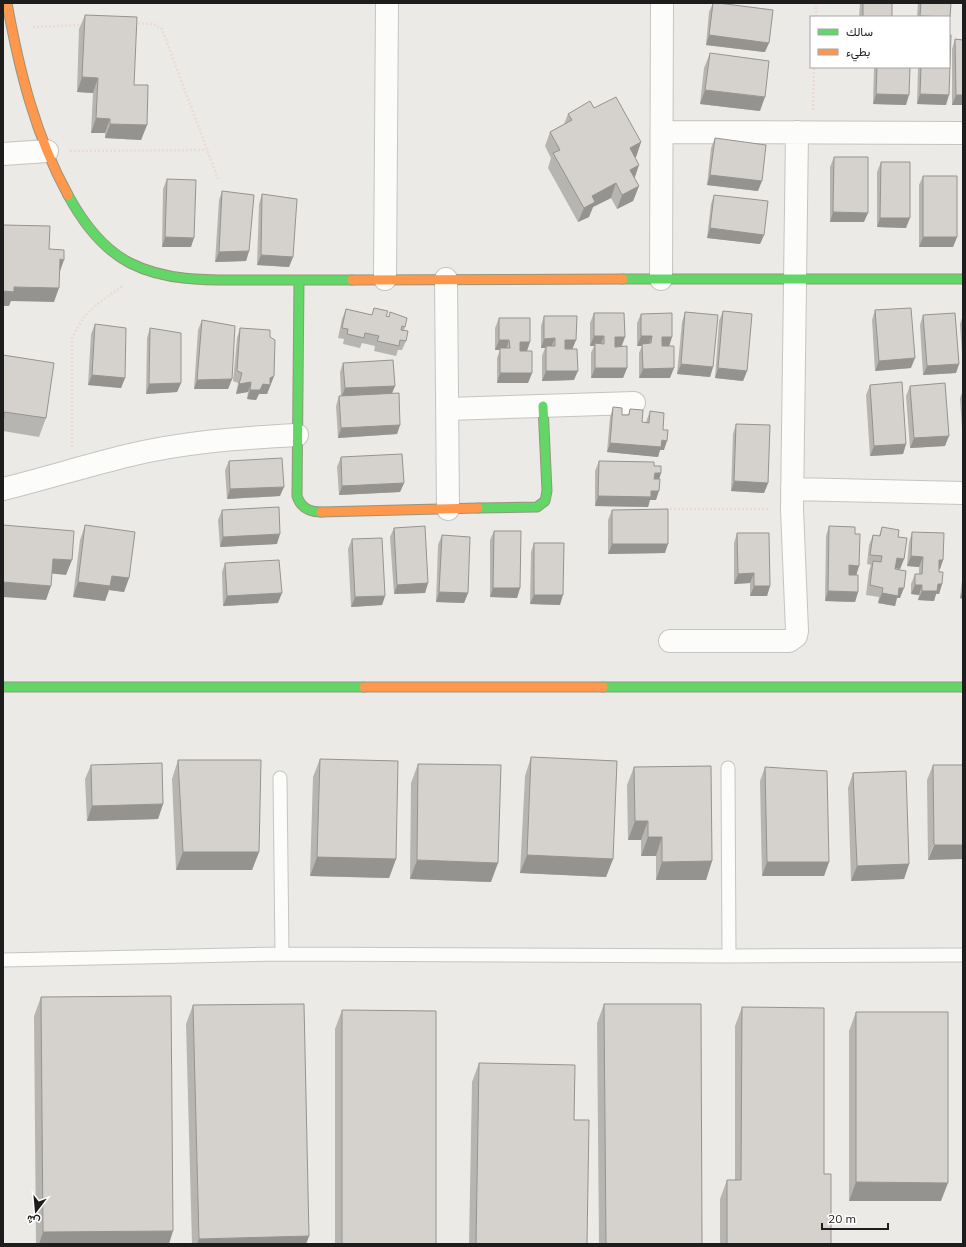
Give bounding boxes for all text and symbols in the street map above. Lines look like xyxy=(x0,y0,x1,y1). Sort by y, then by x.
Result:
legend xyxy=(810,16,950,68)
text: سالك xyxy=(846,24,873,39)
text: بطيء xyxy=(846,44,870,62)
north arrow xyxy=(16,1191,56,1231)
scale bar xyxy=(822,1205,888,1231)
text: 20 m xyxy=(828,1211,856,1226)
text: ش xyxy=(25,1212,42,1229)

